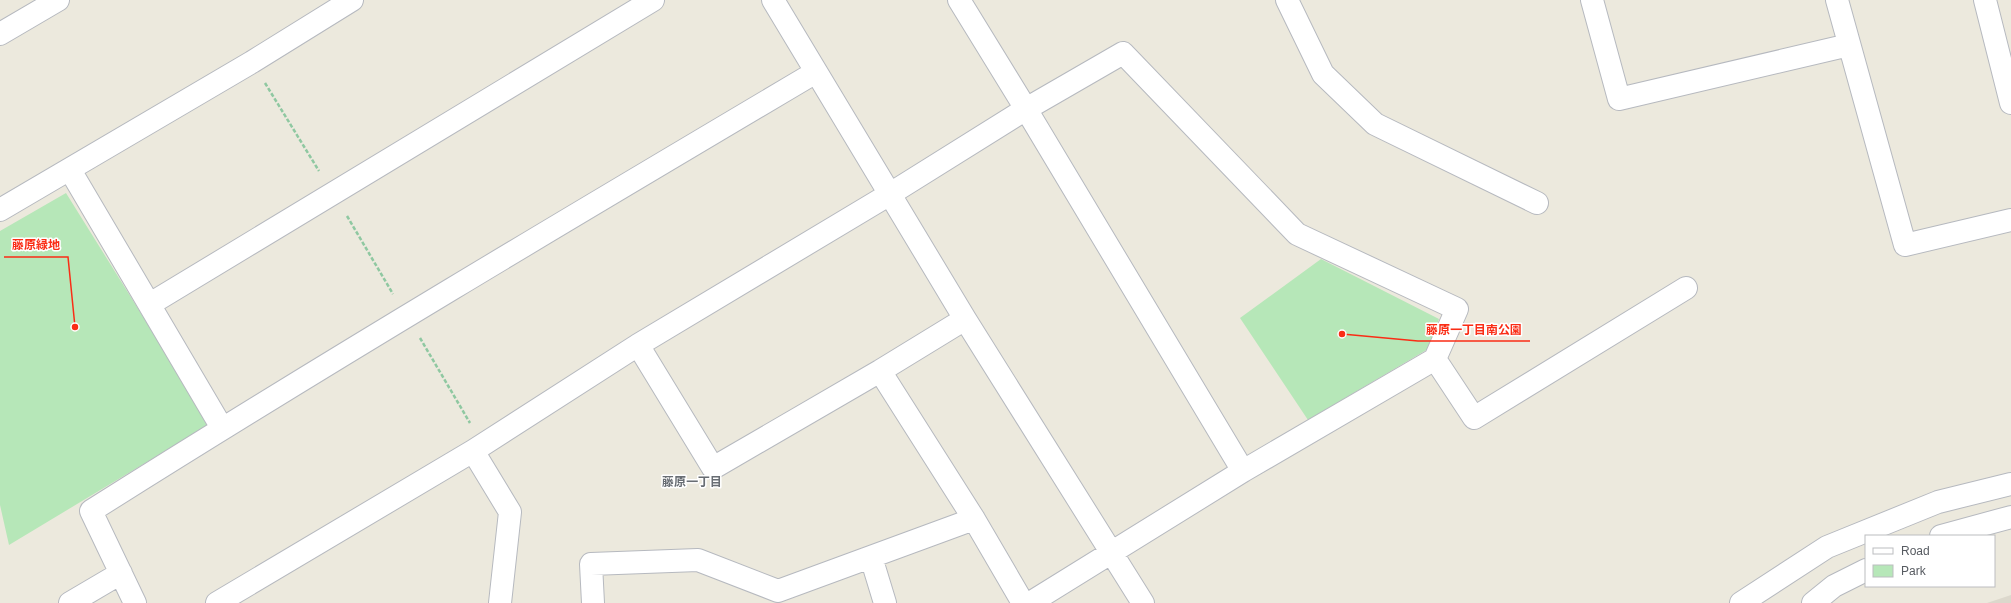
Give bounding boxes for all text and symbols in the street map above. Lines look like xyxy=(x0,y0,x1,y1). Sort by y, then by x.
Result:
callout: 藤原緑地 xyxy=(4,233,68,257)
text: 藤原緑地 xyxy=(12,238,60,252)
callout: 藤原一丁目南公園 xyxy=(1418,317,1530,341)
text: 藤原一丁目南公園 xyxy=(1426,323,1522,337)
district label: 藤原一丁目 xyxy=(662,475,722,489)
legend xyxy=(1865,535,1995,587)
text: Road xyxy=(1901,544,1930,558)
text: Park xyxy=(1901,564,1927,578)

